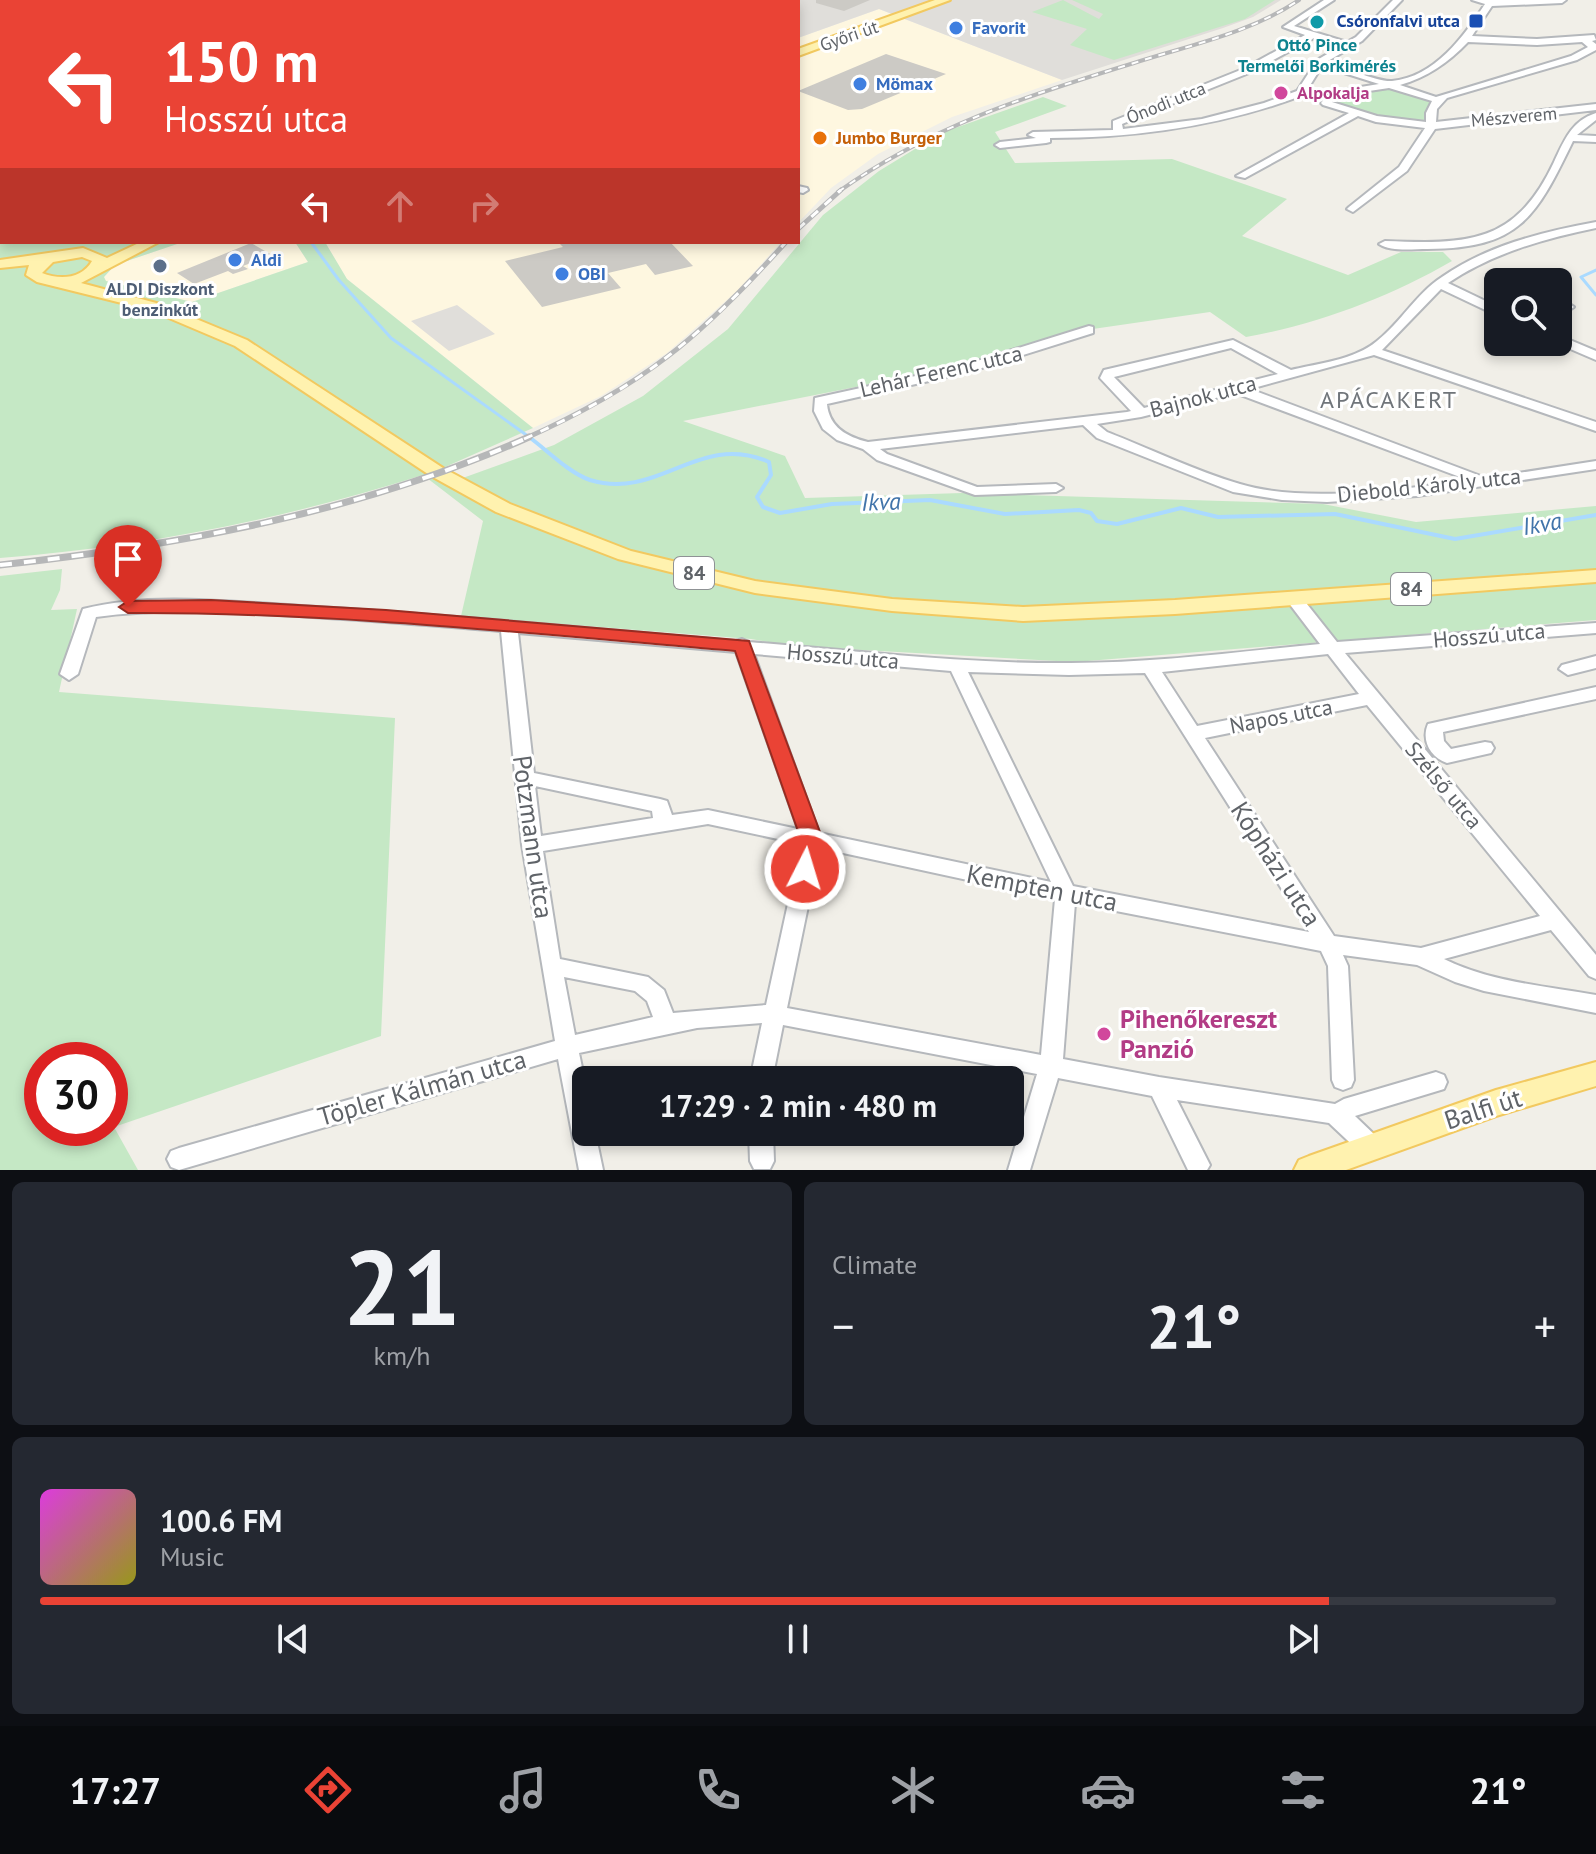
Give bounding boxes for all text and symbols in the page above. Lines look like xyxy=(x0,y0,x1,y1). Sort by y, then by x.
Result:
place label: Csóronfalvi utca xyxy=(1337,9,1460,32)
marker: Csóronfalvi utca xyxy=(1467,12,1485,30)
marker: Ottó Pince Termelői Borkimérés xyxy=(1308,13,1326,31)
street label: Győri út xyxy=(817,15,881,56)
place label: Favorit xyxy=(972,16,1026,39)
marker: Favorit xyxy=(947,19,965,37)
text: 150 m xyxy=(164,25,319,97)
icon: left xyxy=(32,32,136,136)
place label: Ottó Pince Termelői Borkimérés xyxy=(1238,33,1397,77)
place label: Mömax xyxy=(876,72,933,95)
marker: Mömax xyxy=(851,75,869,93)
street label: Ónodi utca xyxy=(1123,76,1209,129)
place label: Alpokalja xyxy=(1297,81,1369,104)
marker: Alpokalja xyxy=(1272,84,1290,102)
text: Hosszú utca xyxy=(164,95,348,142)
street label: Mészverem xyxy=(1470,101,1558,132)
place label: Jumbo Burger xyxy=(835,126,942,149)
marker: Jumbo Burger xyxy=(811,129,829,147)
icon: left xyxy=(294,184,338,228)
icon: ahead xyxy=(378,184,422,228)
icon: right xyxy=(462,184,506,228)
place label: Aldi xyxy=(251,248,282,271)
marker: Aldi xyxy=(226,251,244,269)
marker: ALDI Diszkont benzinkút xyxy=(151,257,169,275)
place label: OBI xyxy=(578,262,606,285)
marker: OBI xyxy=(553,265,571,283)
map controls xyxy=(1484,268,1572,356)
button: search xyxy=(1484,268,1572,356)
place label: ALDI Diszkont benzinkút xyxy=(106,277,215,321)
street label: Lehár Ferenc utca xyxy=(857,339,1025,403)
street label: Bajnok utca xyxy=(1147,368,1259,424)
district label: APÁCAKERT xyxy=(1320,384,1458,415)
street label: Diebold Károly utca xyxy=(1336,461,1522,509)
water label: Ikva xyxy=(861,485,901,518)
water label: Ikva xyxy=(1520,505,1564,542)
pin xyxy=(94,525,162,607)
icon: arrive xyxy=(106,537,150,581)
road number: 84 xyxy=(674,557,714,589)
road number: 84 xyxy=(1391,573,1431,605)
street label: Hosszú utca xyxy=(1432,616,1546,654)
street label: Hosszú utca xyxy=(786,637,900,675)
street label: Napos utca xyxy=(1227,692,1335,740)
street label: Szélső utca xyxy=(1399,736,1489,834)
street label: Potzmann utca xyxy=(506,753,561,921)
street label: Kópházi utca xyxy=(1224,795,1329,932)
position arrow xyxy=(763,827,847,911)
street label: Kempten utca xyxy=(964,857,1120,918)
place label: Pihenőkereszt Panzió xyxy=(1120,1002,1277,1065)
marker: Pihenőkereszt Panzió xyxy=(1095,1025,1113,1043)
speed limit sign: 30 xyxy=(24,1042,128,1146)
street label: Töpler Kálmán utca xyxy=(314,1042,530,1133)
street label: Balfi út xyxy=(1440,1080,1526,1136)
text: 17:29 · 2 min · 480 m xyxy=(659,1086,937,1125)
text: 21 xyxy=(343,1219,461,1354)
text: Climate xyxy=(832,1248,917,1281)
text: 21° xyxy=(1147,1287,1241,1365)
text: − xyxy=(832,1297,854,1354)
text: + xyxy=(1534,1297,1556,1354)
text: km/h xyxy=(374,1339,431,1372)
text: 100.6 FM xyxy=(160,1501,282,1540)
text: Music xyxy=(160,1540,224,1573)
icon: previous xyxy=(271,1617,315,1661)
icon: pause xyxy=(776,1617,820,1661)
icon: next xyxy=(1281,1617,1325,1661)
icon: directions xyxy=(300,1762,356,1818)
icon: music xyxy=(495,1762,551,1818)
icon: phone xyxy=(690,1762,746,1818)
icon: climate xyxy=(885,1762,941,1818)
icon: car xyxy=(1080,1762,1136,1818)
icon: filters xyxy=(1275,1762,1331,1818)
text: 17:27 xyxy=(70,1767,161,1814)
text: 21° xyxy=(1470,1767,1526,1814)

